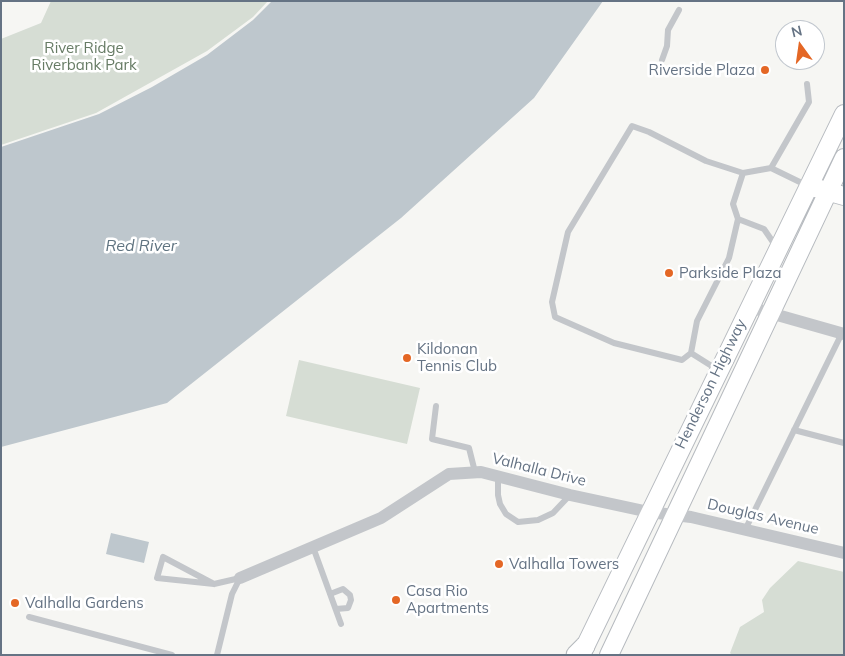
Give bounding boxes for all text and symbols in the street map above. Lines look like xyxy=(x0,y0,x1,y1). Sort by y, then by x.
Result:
north arrow xyxy=(775,20,825,70)
text: N xyxy=(789,21,804,41)
park label: River Ridge Riverbank Park xyxy=(31,39,137,74)
place label: Riverside Plaza xyxy=(649,61,755,79)
marker: Riverside Plaza xyxy=(759,64,771,76)
water label: Red River xyxy=(105,236,177,256)
place label: Parkside Plaza xyxy=(679,264,782,282)
marker: Parkside Plaza xyxy=(663,267,675,279)
street label: Henderson Highway xyxy=(672,316,750,452)
place label: Kildonan Tennis Club xyxy=(417,340,497,375)
marker: Kildonan Tennis Club xyxy=(401,352,413,364)
street label: Valhalla Drive xyxy=(490,450,588,490)
street label: Douglas Avenue xyxy=(706,495,820,539)
place label: Valhalla Towers xyxy=(509,555,619,573)
marker: Valhalla Towers xyxy=(493,558,505,570)
place label: Casa Rio Apartments xyxy=(406,582,489,617)
place label: Valhalla Gardens xyxy=(25,594,144,612)
marker: Casa Rio Apartments xyxy=(390,594,402,606)
marker: Valhalla Gardens xyxy=(9,597,21,609)

